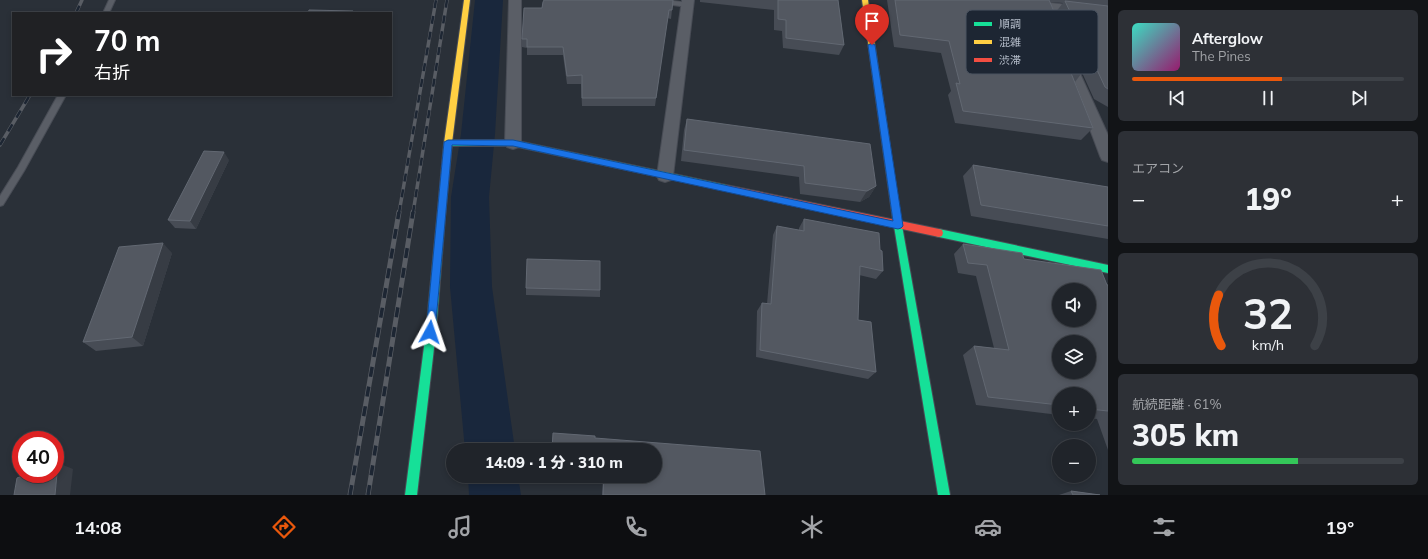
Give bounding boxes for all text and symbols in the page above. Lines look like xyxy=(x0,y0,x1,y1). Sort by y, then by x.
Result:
pin xyxy=(855,4,889,45)
icon: arrive xyxy=(861,10,883,32)
legend xyxy=(966,10,1098,74)
text: 順調 xyxy=(999,17,1021,31)
text: 70 m xyxy=(94,23,160,58)
icon: right xyxy=(28,28,80,80)
text: Afterglow xyxy=(1192,29,1263,48)
text: 混雑 xyxy=(999,35,1021,49)
text: The Pines xyxy=(1192,48,1251,64)
text: 渋滞 xyxy=(999,53,1021,67)
text: 右折 xyxy=(94,61,130,84)
icon: previous xyxy=(1166,87,1188,109)
icon: pause xyxy=(1257,87,1279,109)
icon: next xyxy=(1348,87,1370,109)
text: エアコン xyxy=(1132,160,1184,176)
text: 19° xyxy=(1244,180,1292,218)
text: − xyxy=(1132,185,1145,213)
text: + xyxy=(1391,185,1404,213)
map controls xyxy=(1052,283,1096,483)
button: sound xyxy=(1052,283,1096,327)
text: 32 xyxy=(1243,287,1293,339)
position arrow xyxy=(409,311,451,353)
button: layers xyxy=(1052,335,1096,379)
text: km/h xyxy=(1252,336,1284,354)
button: + xyxy=(1052,387,1096,431)
text: 航続距離 · 61% xyxy=(1132,396,1222,412)
text: 305 km xyxy=(1132,416,1239,454)
speed limit sign: 40 xyxy=(12,431,64,483)
button: − xyxy=(1052,439,1096,483)
text: 14:09 · 1 分 · 310 m xyxy=(485,453,623,472)
icon: directions xyxy=(270,513,298,541)
icon: music xyxy=(446,513,474,541)
icon: phone xyxy=(622,513,650,541)
icon: climate xyxy=(798,513,826,541)
icon: car xyxy=(974,513,1002,541)
icon: filters xyxy=(1150,513,1178,541)
text: 14:08 xyxy=(74,516,122,539)
text: 19° xyxy=(1326,516,1354,539)

